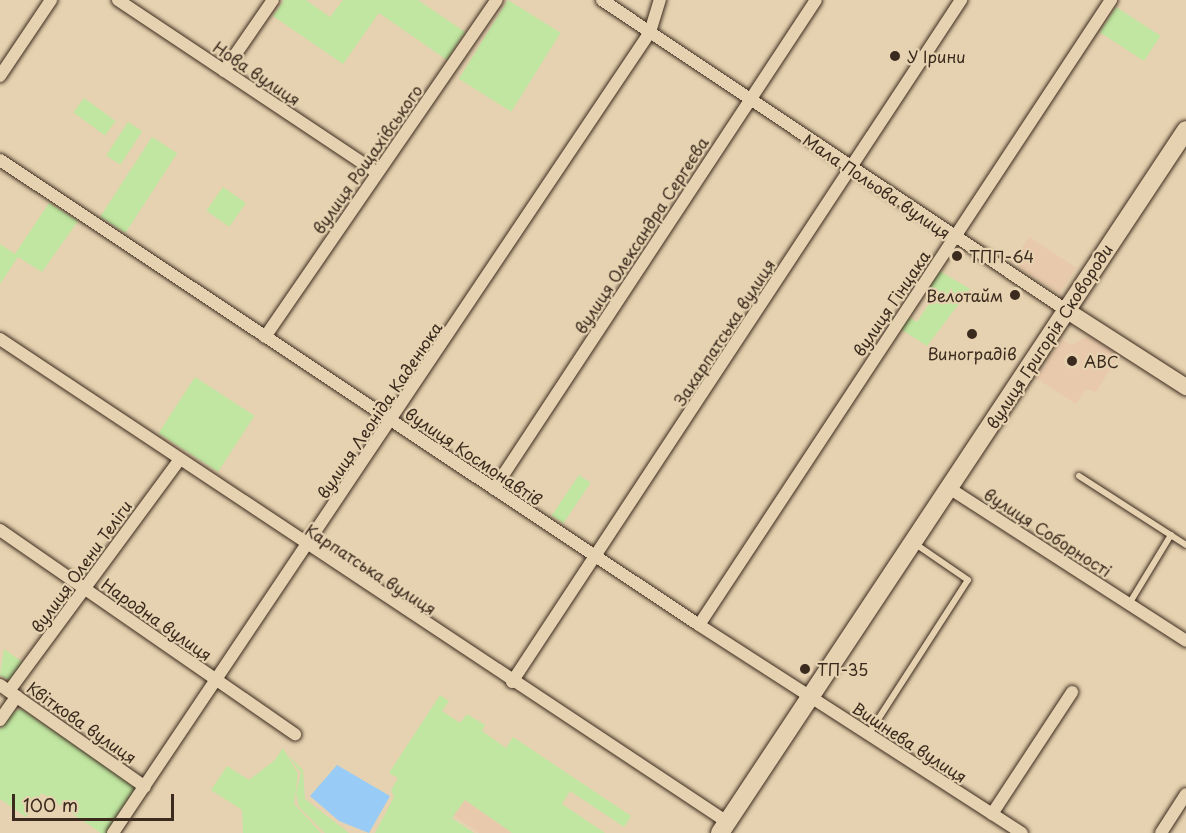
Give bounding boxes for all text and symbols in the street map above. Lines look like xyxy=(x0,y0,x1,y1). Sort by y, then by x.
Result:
street label: Нова вулиця xyxy=(210,37,304,109)
place label: У Ірини xyxy=(907,46,966,66)
marker: У Ірини xyxy=(888,49,902,63)
street label: вулиця Рощахівського xyxy=(308,81,426,237)
street label: Мала Польова вулиця xyxy=(799,129,955,243)
street label: вулиця Олександра Сергеєва xyxy=(570,133,712,337)
street label: вулиця Григорія Сковороди xyxy=(982,240,1116,432)
place label: ТПП-64 xyxy=(969,246,1034,266)
street label: вулиця Гінцака xyxy=(849,247,933,359)
marker: ТПП-64 xyxy=(950,249,964,263)
street label: Закарпатська вулиця xyxy=(669,255,779,409)
place label: Велотайм xyxy=(926,285,1003,305)
marker: Велотайм xyxy=(1008,288,1022,302)
street label: вулиця Леоніда Каденюка xyxy=(312,318,446,502)
marker: Виноградів xyxy=(965,327,979,341)
place label: Виноградів xyxy=(927,343,1017,363)
place label: ABC xyxy=(1084,351,1119,371)
marker: ABC xyxy=(1065,354,1079,368)
street label: вулиця Космонавтів xyxy=(402,403,546,509)
street label: вулиця Соборності xyxy=(981,484,1115,580)
street label: вулиця Олени Теліги xyxy=(26,496,136,636)
street label: Карпатська вулиця xyxy=(302,519,440,619)
street label: Народна вулиця xyxy=(98,573,216,665)
place label: ТП-35 xyxy=(817,659,868,679)
marker: ТП-35 xyxy=(798,662,812,676)
street label: Квіткова вулиця xyxy=(23,677,141,767)
street label: Вишнева вулиця xyxy=(849,698,971,786)
scale bar xyxy=(15,782,177,820)
text: 100 m xyxy=(23,791,78,818)

